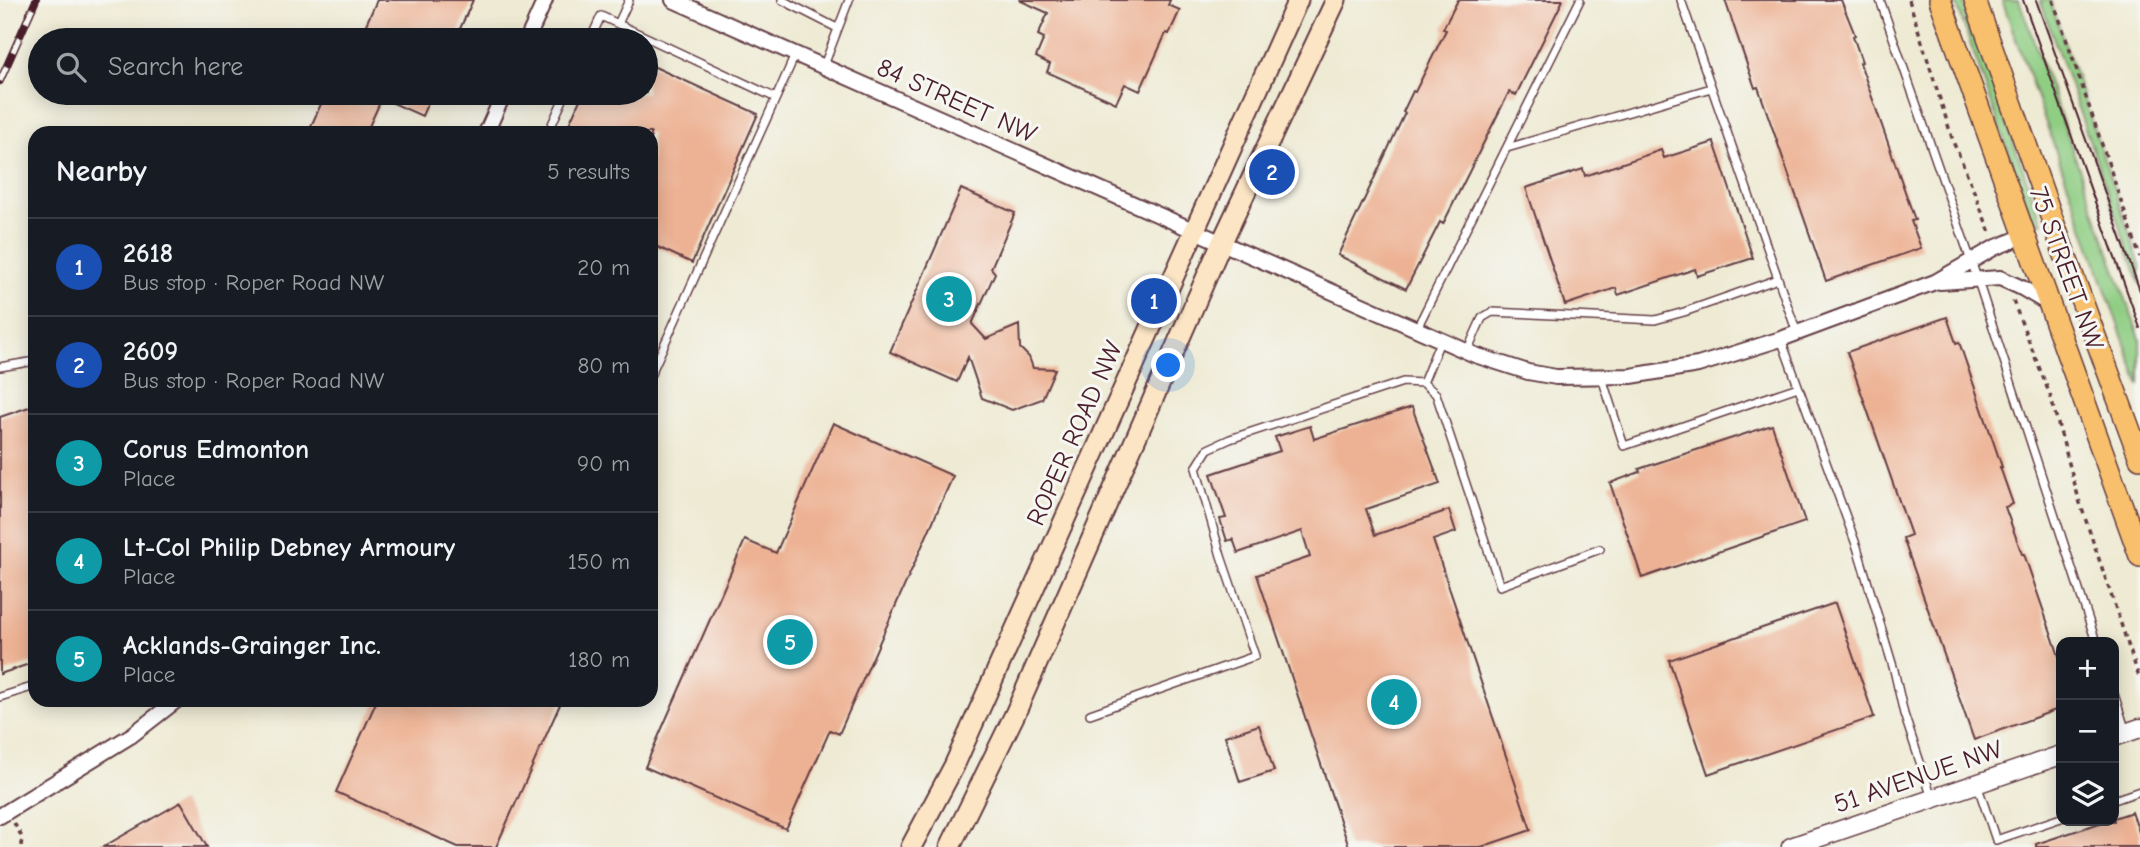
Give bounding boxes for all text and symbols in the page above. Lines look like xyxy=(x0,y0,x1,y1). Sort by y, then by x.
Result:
search box xyxy=(28,28,658,105)
icon: search xyxy=(52,48,90,86)
text: Search here xyxy=(108,52,243,82)
street label: 84 STREET NW xyxy=(872,52,1041,150)
pin: 2 xyxy=(1249,146,1295,198)
text: Nearby xyxy=(56,154,147,189)
text: 5 results xyxy=(547,158,630,185)
street label: 75 STREET NW xyxy=(2023,183,2110,355)
text: 2618 xyxy=(123,239,173,269)
text: 1 xyxy=(74,254,84,281)
text: 20 m xyxy=(577,254,630,281)
text: Bus stop · Roper Road NW xyxy=(123,269,384,296)
pin: 3 xyxy=(926,273,972,325)
pin: 1 xyxy=(1131,275,1177,327)
street label: ROPER ROAD NW xyxy=(1021,336,1129,530)
text: 2609 xyxy=(123,337,178,367)
your location xyxy=(1151,348,1185,382)
text: 2 xyxy=(73,352,85,379)
text: 80 m xyxy=(577,352,630,379)
text: Bus stop · Roper Road NW xyxy=(123,367,384,394)
text: Corus Edmonton xyxy=(123,435,309,465)
text: 3 xyxy=(73,450,85,477)
text: 90 m xyxy=(577,450,630,477)
text: Place xyxy=(123,465,175,492)
text: Lt-Col Philip Debney Armoury xyxy=(123,533,455,563)
text: 4 xyxy=(74,548,84,575)
text: 150 m xyxy=(568,548,630,575)
text: Place xyxy=(123,563,175,590)
pin: 5 xyxy=(767,616,813,668)
text: Acklands-Grainger Inc. xyxy=(123,631,381,661)
map controls xyxy=(2056,637,2119,826)
button: + xyxy=(2056,637,2119,700)
text: 5 xyxy=(73,646,85,673)
text: 180 m xyxy=(568,646,630,673)
text: Place xyxy=(123,661,175,688)
pin: 4 xyxy=(1371,676,1417,728)
button: − xyxy=(2056,700,2119,763)
street label: 51 AVENUE NW xyxy=(1830,734,2007,820)
button: layers xyxy=(2056,763,2119,826)

